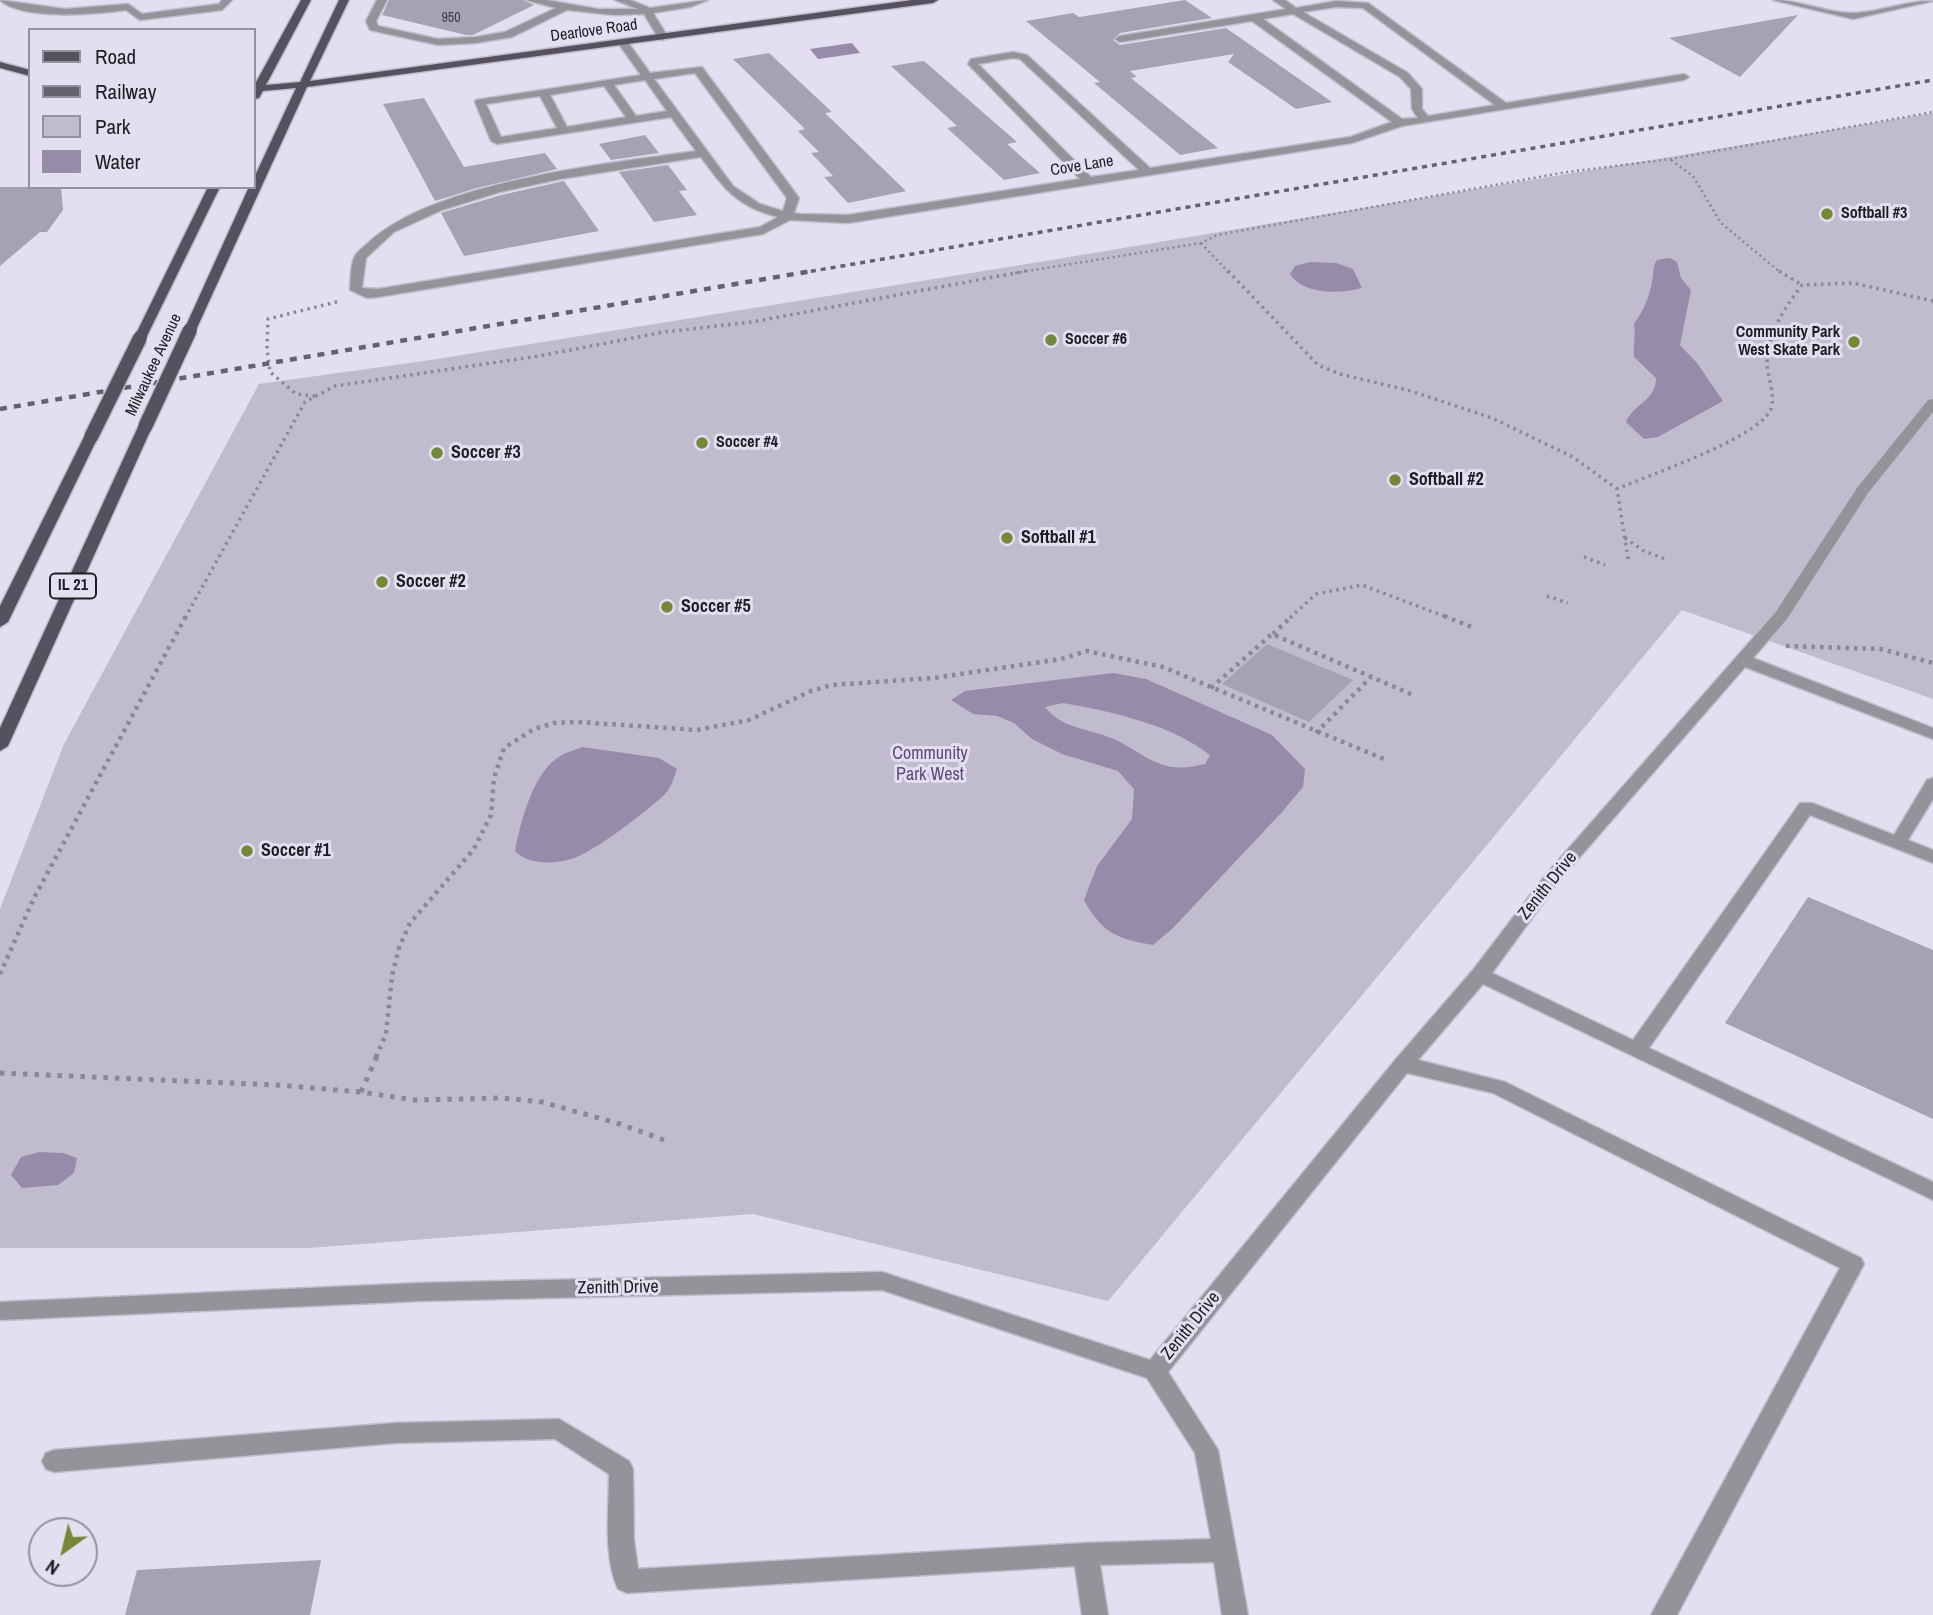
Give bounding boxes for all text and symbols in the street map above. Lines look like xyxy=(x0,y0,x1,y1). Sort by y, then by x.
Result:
house number: 950 xyxy=(441,10,461,26)
street label: Dearlove Road xyxy=(549,15,639,47)
legend xyxy=(28,28,256,189)
text: Road xyxy=(95,42,136,71)
text: Railway xyxy=(95,77,156,106)
text: Park xyxy=(95,112,130,141)
text: Water xyxy=(95,147,140,176)
street label: Cove Lane xyxy=(1049,152,1115,180)
place label: Softball #3 xyxy=(1841,204,1907,224)
marker: Softball #3 xyxy=(1819,206,1835,222)
street label: Milwaukee Avenue xyxy=(122,311,186,419)
place label: Community Park West Skate Park xyxy=(1736,323,1840,361)
place label: Soccer #6 xyxy=(1065,330,1127,350)
marker: Soccer #6 xyxy=(1043,332,1059,348)
marker: Community Park West Skate Park xyxy=(1846,334,1862,350)
place label: Soccer #4 xyxy=(716,433,778,453)
marker: Soccer #4 xyxy=(694,435,710,451)
place label: Soccer #3 xyxy=(451,442,521,464)
marker: Soccer #3 xyxy=(429,445,445,461)
place label: Softball #2 xyxy=(1409,469,1484,491)
marker: Softball #2 xyxy=(1387,472,1403,488)
place label: Softball #1 xyxy=(1021,527,1096,549)
marker: Softball #1 xyxy=(999,530,1015,546)
place label: Soccer #2 xyxy=(396,571,466,593)
road number: IL 21 xyxy=(50,573,96,598)
marker: Soccer #2 xyxy=(374,574,390,590)
place label: Soccer #5 xyxy=(681,596,751,618)
marker: Soccer #5 xyxy=(659,599,675,615)
park label: Community Park West xyxy=(892,743,968,786)
place label: Soccer #1 xyxy=(261,840,331,862)
marker: Soccer #1 xyxy=(239,843,255,859)
street label: Zenith Drive xyxy=(1514,848,1582,924)
street label: Zenith Drive xyxy=(577,1276,659,1300)
street label: Zenith Drive xyxy=(1157,1288,1225,1364)
north arrow xyxy=(28,1517,98,1587)
text: N xyxy=(40,1554,64,1582)

